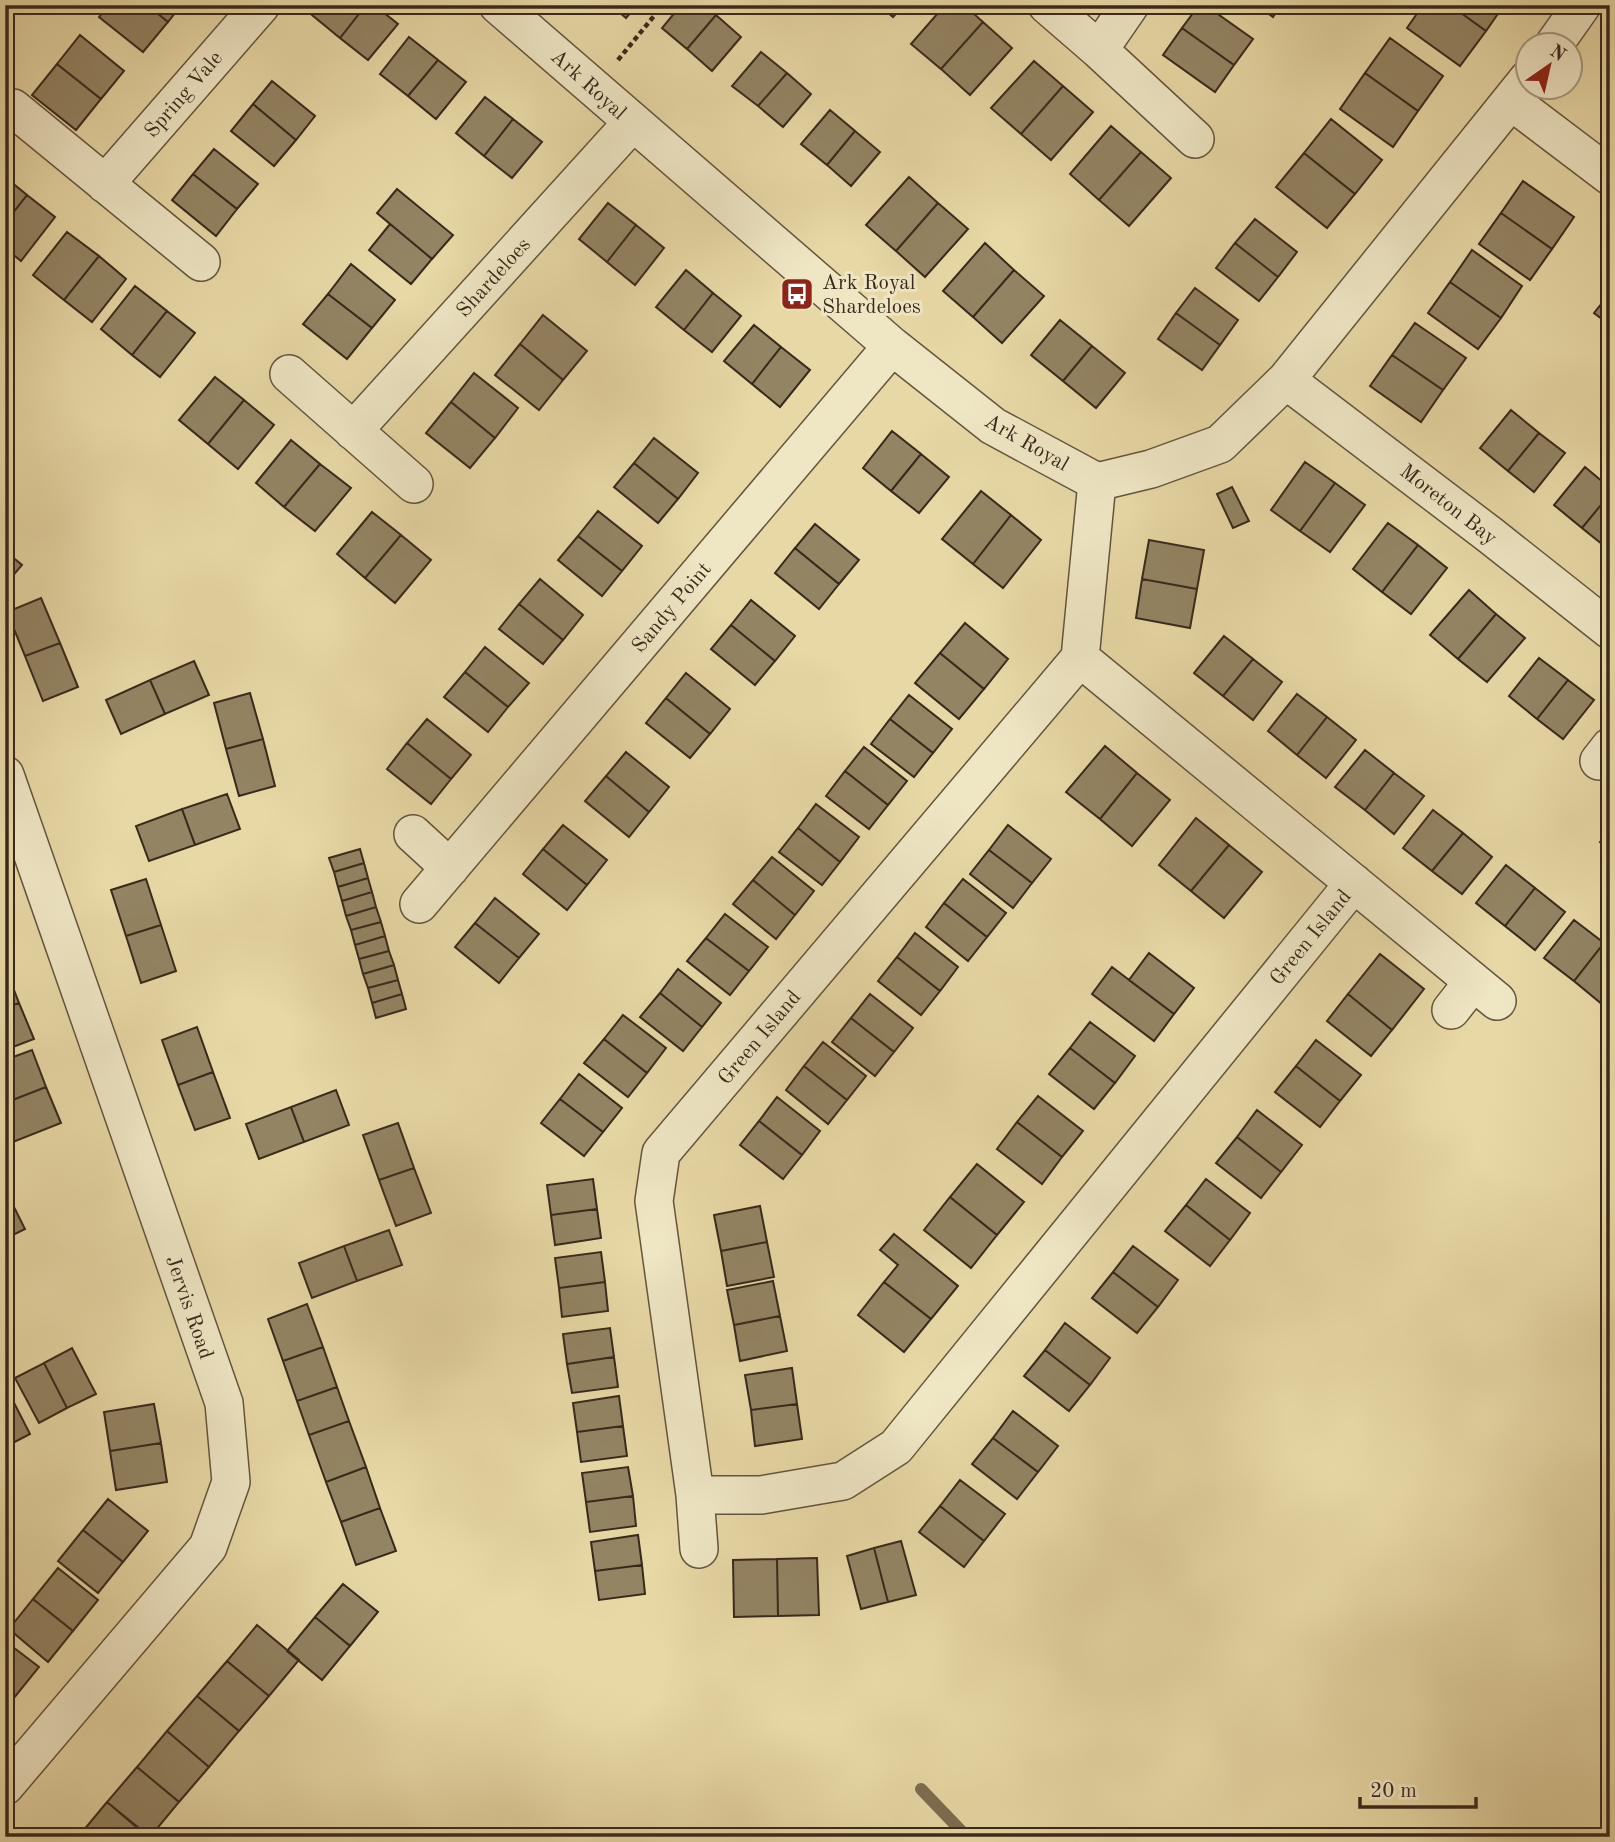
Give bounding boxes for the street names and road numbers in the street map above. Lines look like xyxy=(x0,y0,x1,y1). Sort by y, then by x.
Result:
street label: Ark Royal xyxy=(546,46,630,124)
street label: Spring Vale xyxy=(141,48,227,142)
street label: Shardeloes xyxy=(453,234,535,322)
street label: Ark Royal xyxy=(981,411,1072,476)
street label: Moreton Bay xyxy=(1396,461,1501,549)
street label: Sandy Point xyxy=(629,559,716,657)
street label: Green Island xyxy=(1267,886,1356,990)
street label: Green Island xyxy=(715,987,805,1089)
street label: Jervis Road xyxy=(161,1253,216,1362)

